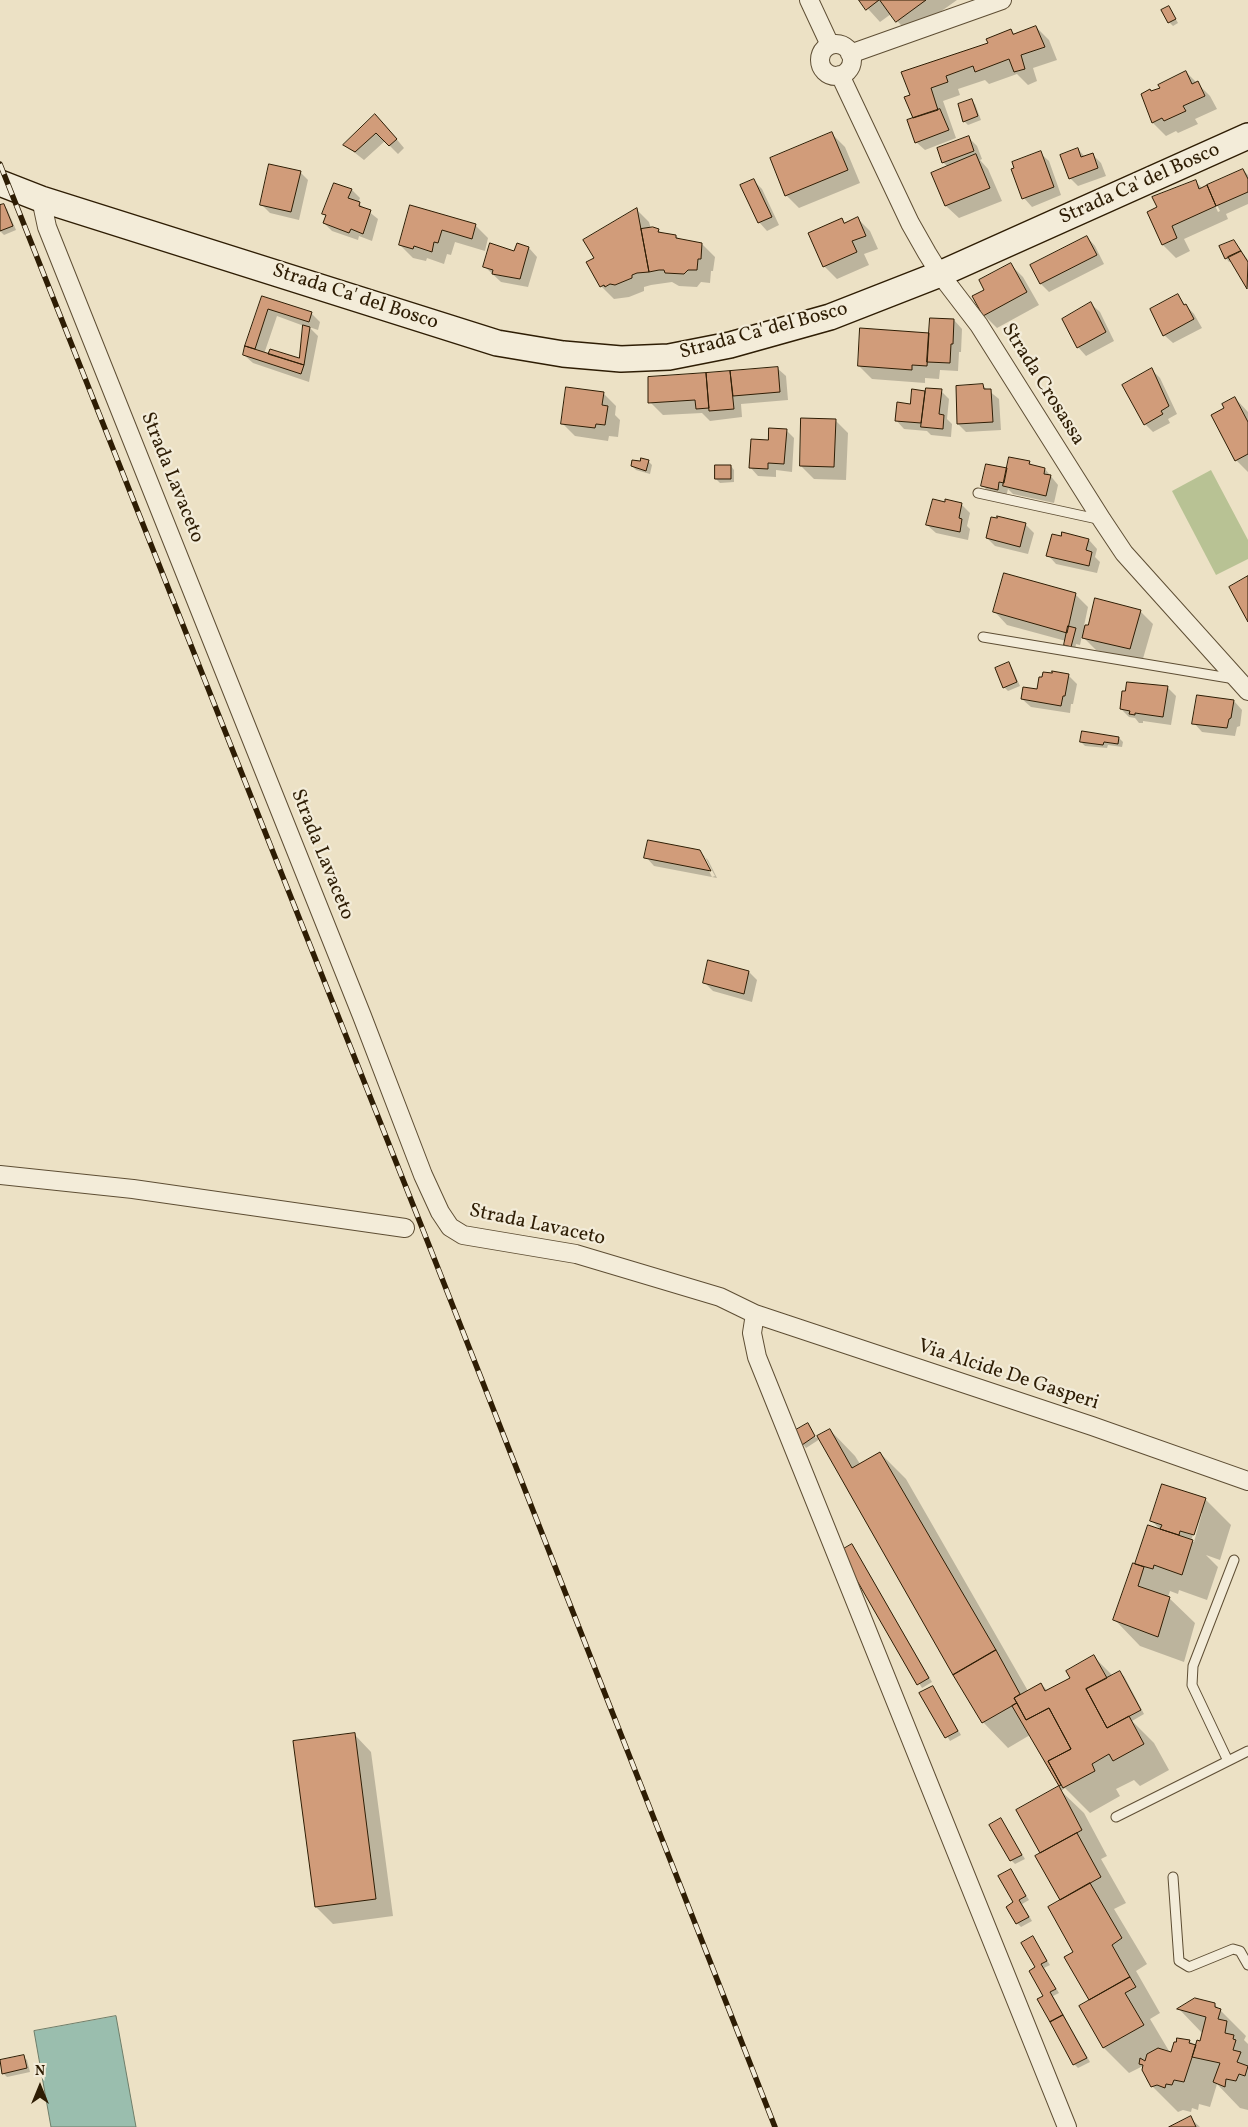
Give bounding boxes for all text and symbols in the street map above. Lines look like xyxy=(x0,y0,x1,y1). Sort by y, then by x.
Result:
street label: Strada Ca' del Bosco xyxy=(1056,139,1224,231)
street label: Strada Ca' del Bosco xyxy=(269,260,441,336)
street label: Strada Ca' del Bosco xyxy=(677,298,851,366)
street label: Strada Crosassa xyxy=(995,320,1089,450)
street label: Strada Lavaceto xyxy=(134,409,208,547)
street label: Strada Lavaceto xyxy=(284,786,358,924)
street label: Strada Lavaceto xyxy=(467,1200,607,1252)
street label: Via Alcide De Gasperi xyxy=(914,1335,1102,1417)
north arrow xyxy=(15,2062,65,2112)
text: N xyxy=(35,2062,45,2081)

